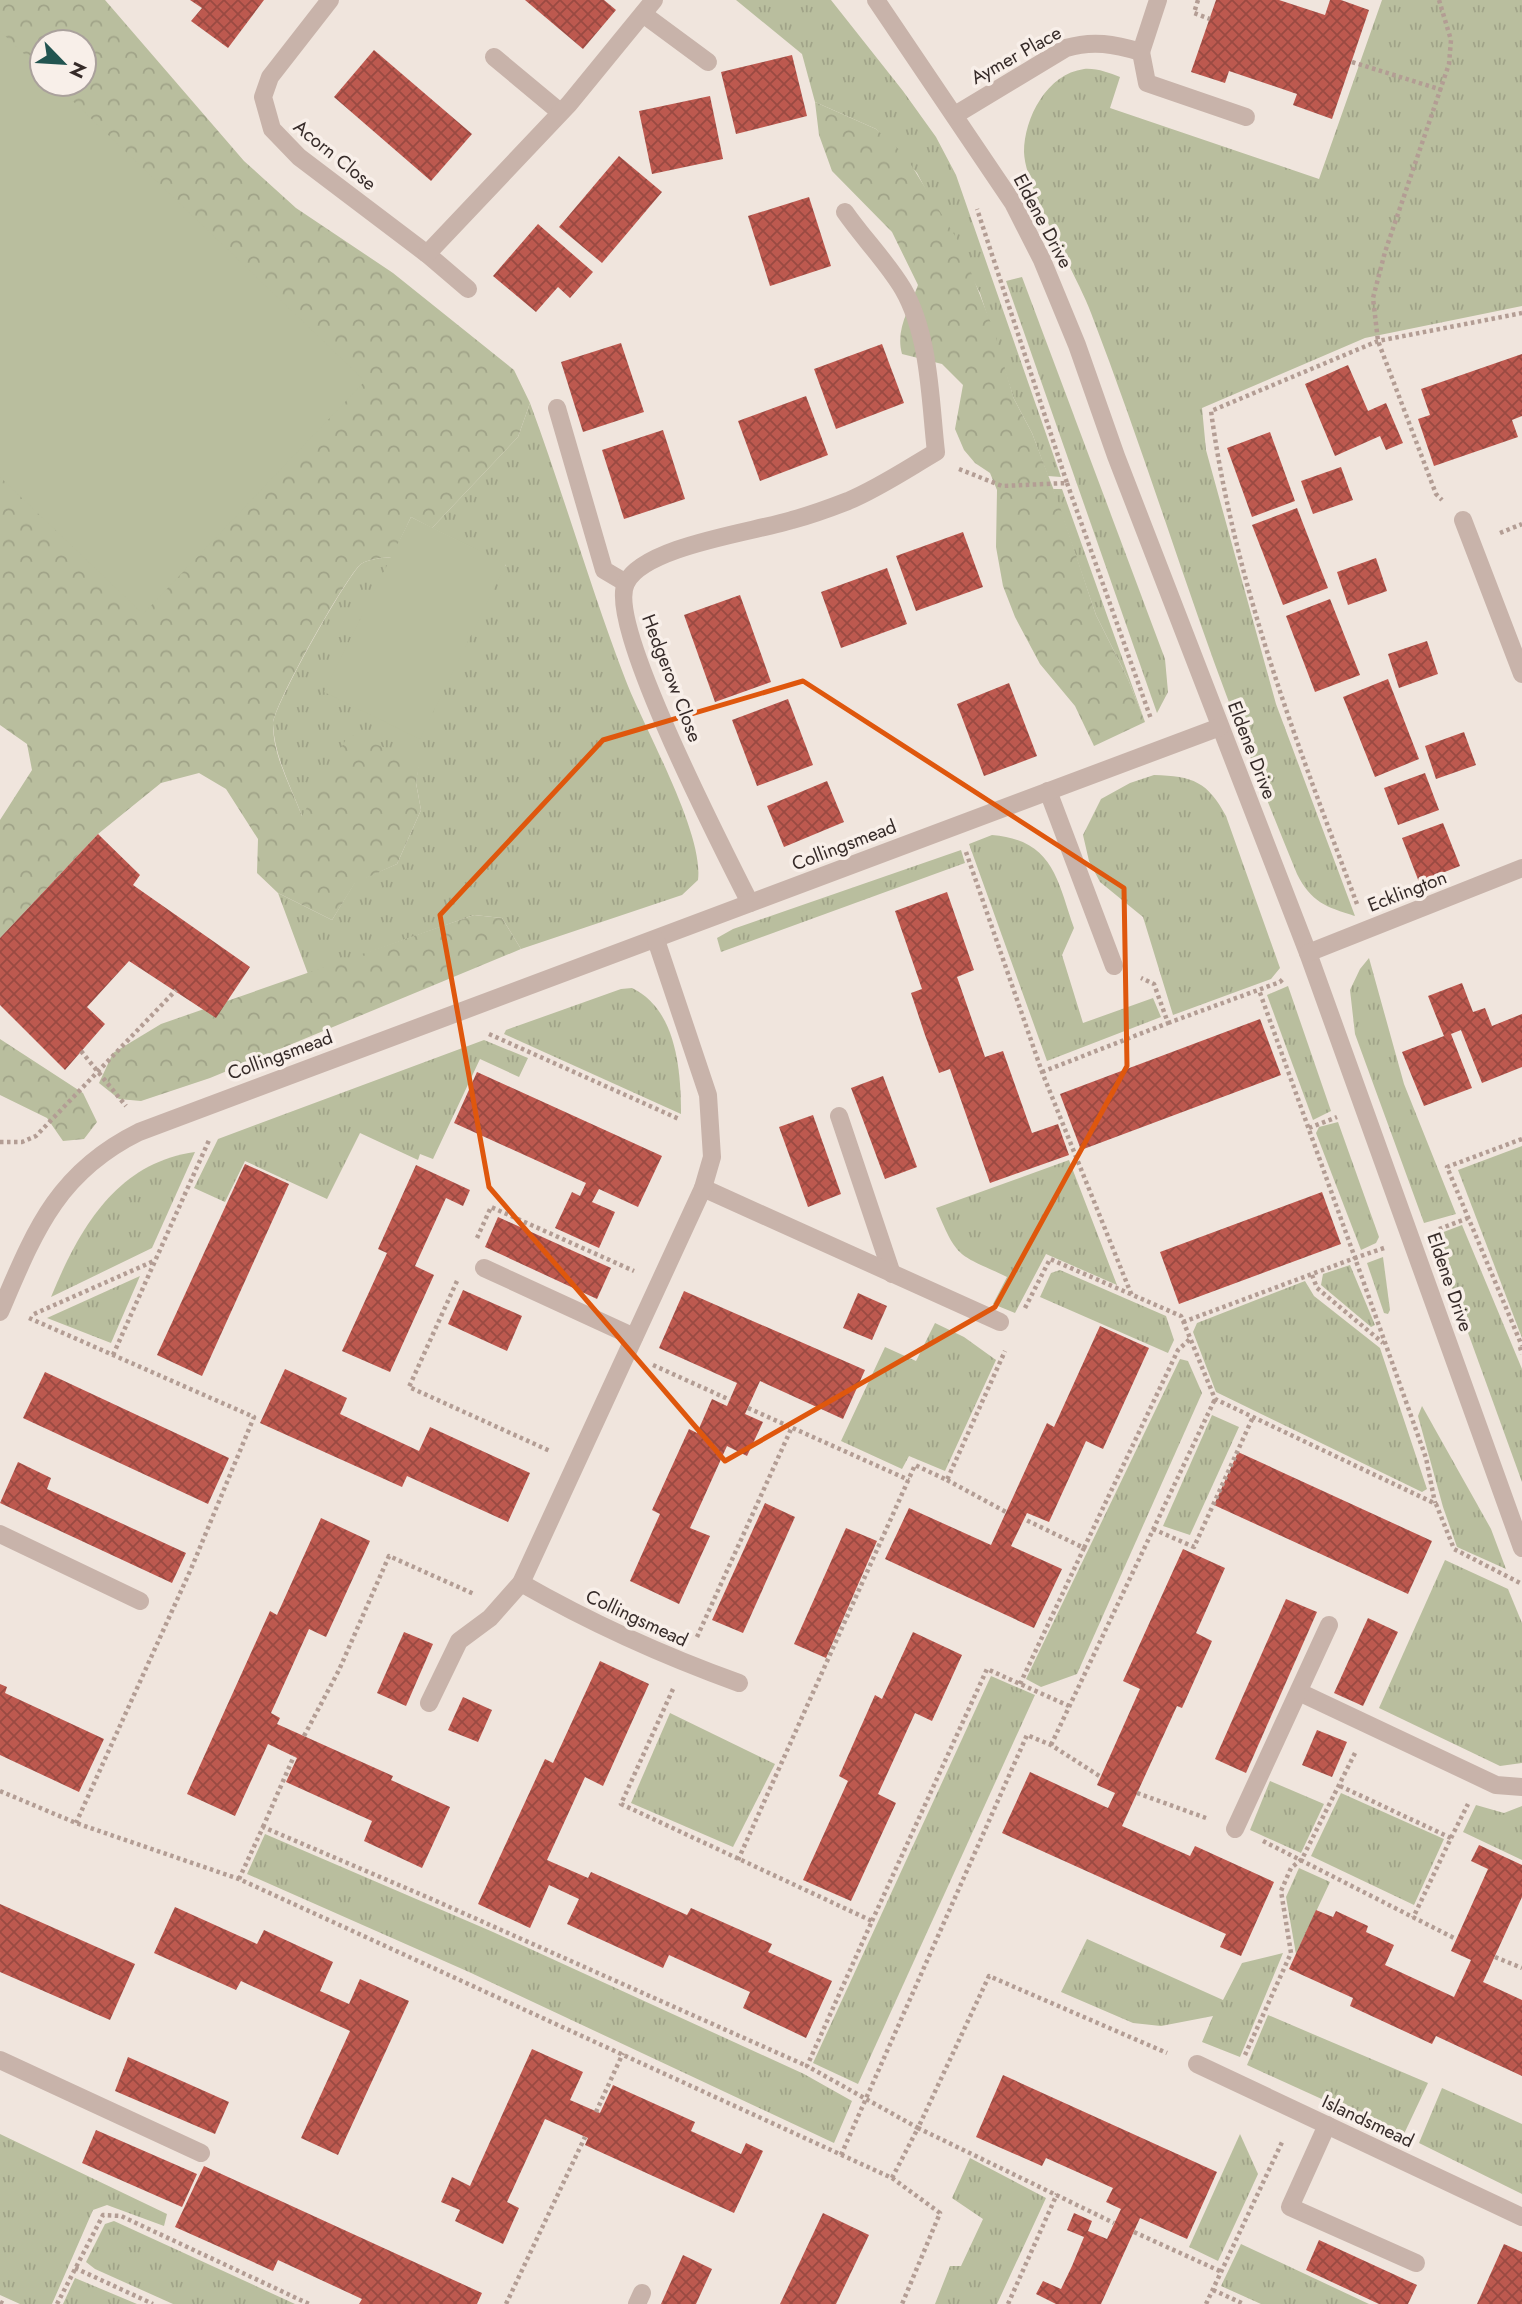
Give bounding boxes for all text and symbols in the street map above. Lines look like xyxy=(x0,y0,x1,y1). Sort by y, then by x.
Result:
street label: Aymer Place xyxy=(966,19,1066,91)
north arrow xyxy=(28,28,98,98)
text: N xyxy=(63,57,93,83)
street label: Acorn Close xyxy=(288,113,382,197)
street label: Eldene Drive xyxy=(1007,169,1079,273)
street label: Hedgerow Close xyxy=(635,610,709,746)
street label: Eldene Drive xyxy=(1221,697,1283,803)
street label: Collingsmead xyxy=(788,813,900,877)
street label: Ecklington xyxy=(1363,864,1451,918)
street label: Collingsmead xyxy=(224,1023,336,1087)
street label: Eldene Drive xyxy=(1420,1229,1480,1335)
street label: Collingsmead xyxy=(581,1582,693,1654)
street label: Islandsmead xyxy=(1317,2088,1419,2154)

